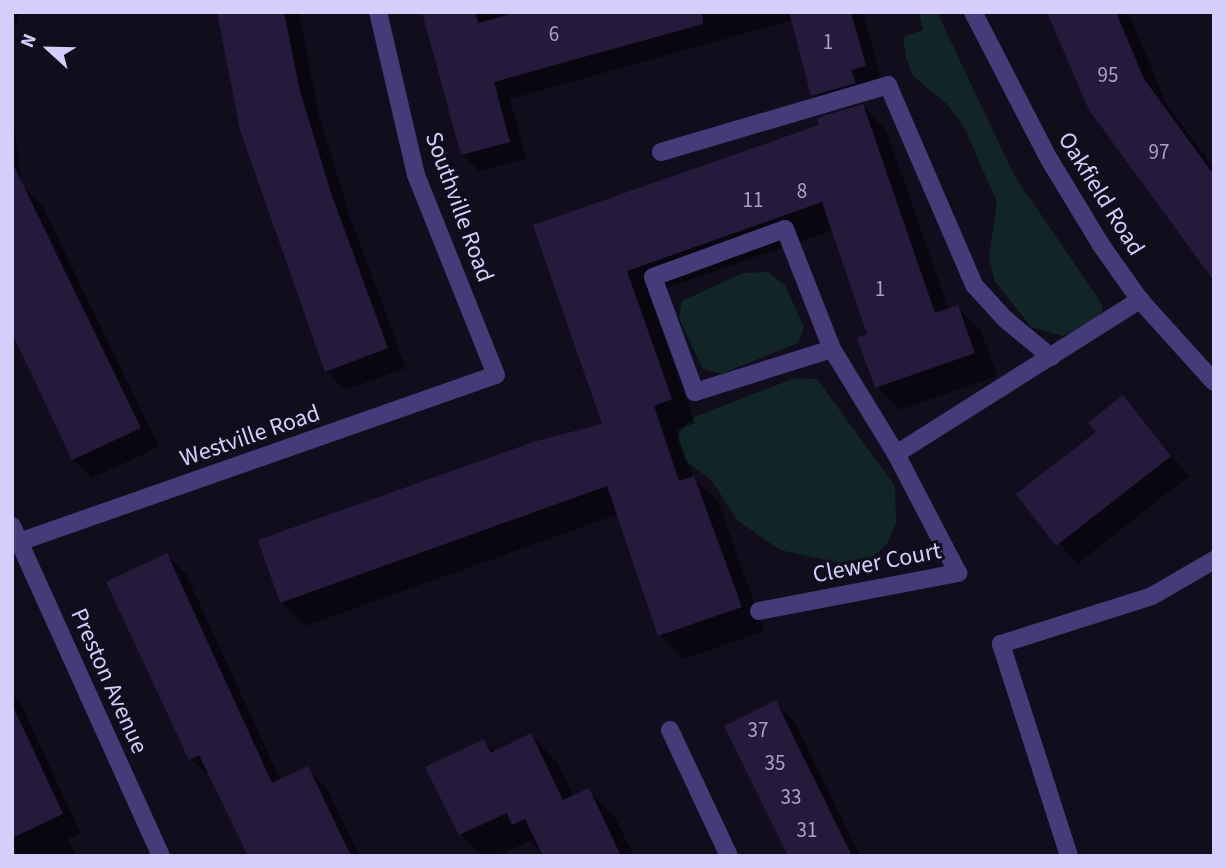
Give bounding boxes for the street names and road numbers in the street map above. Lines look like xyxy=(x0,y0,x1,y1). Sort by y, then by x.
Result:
street label: Oakfield Road xyxy=(1052,127,1150,261)
street label: Southville Road xyxy=(419,128,499,286)
street label: Westville Road xyxy=(176,399,324,473)
street label: Clewer Court xyxy=(810,536,944,590)
street label: Preston Avenue xyxy=(64,604,154,758)

